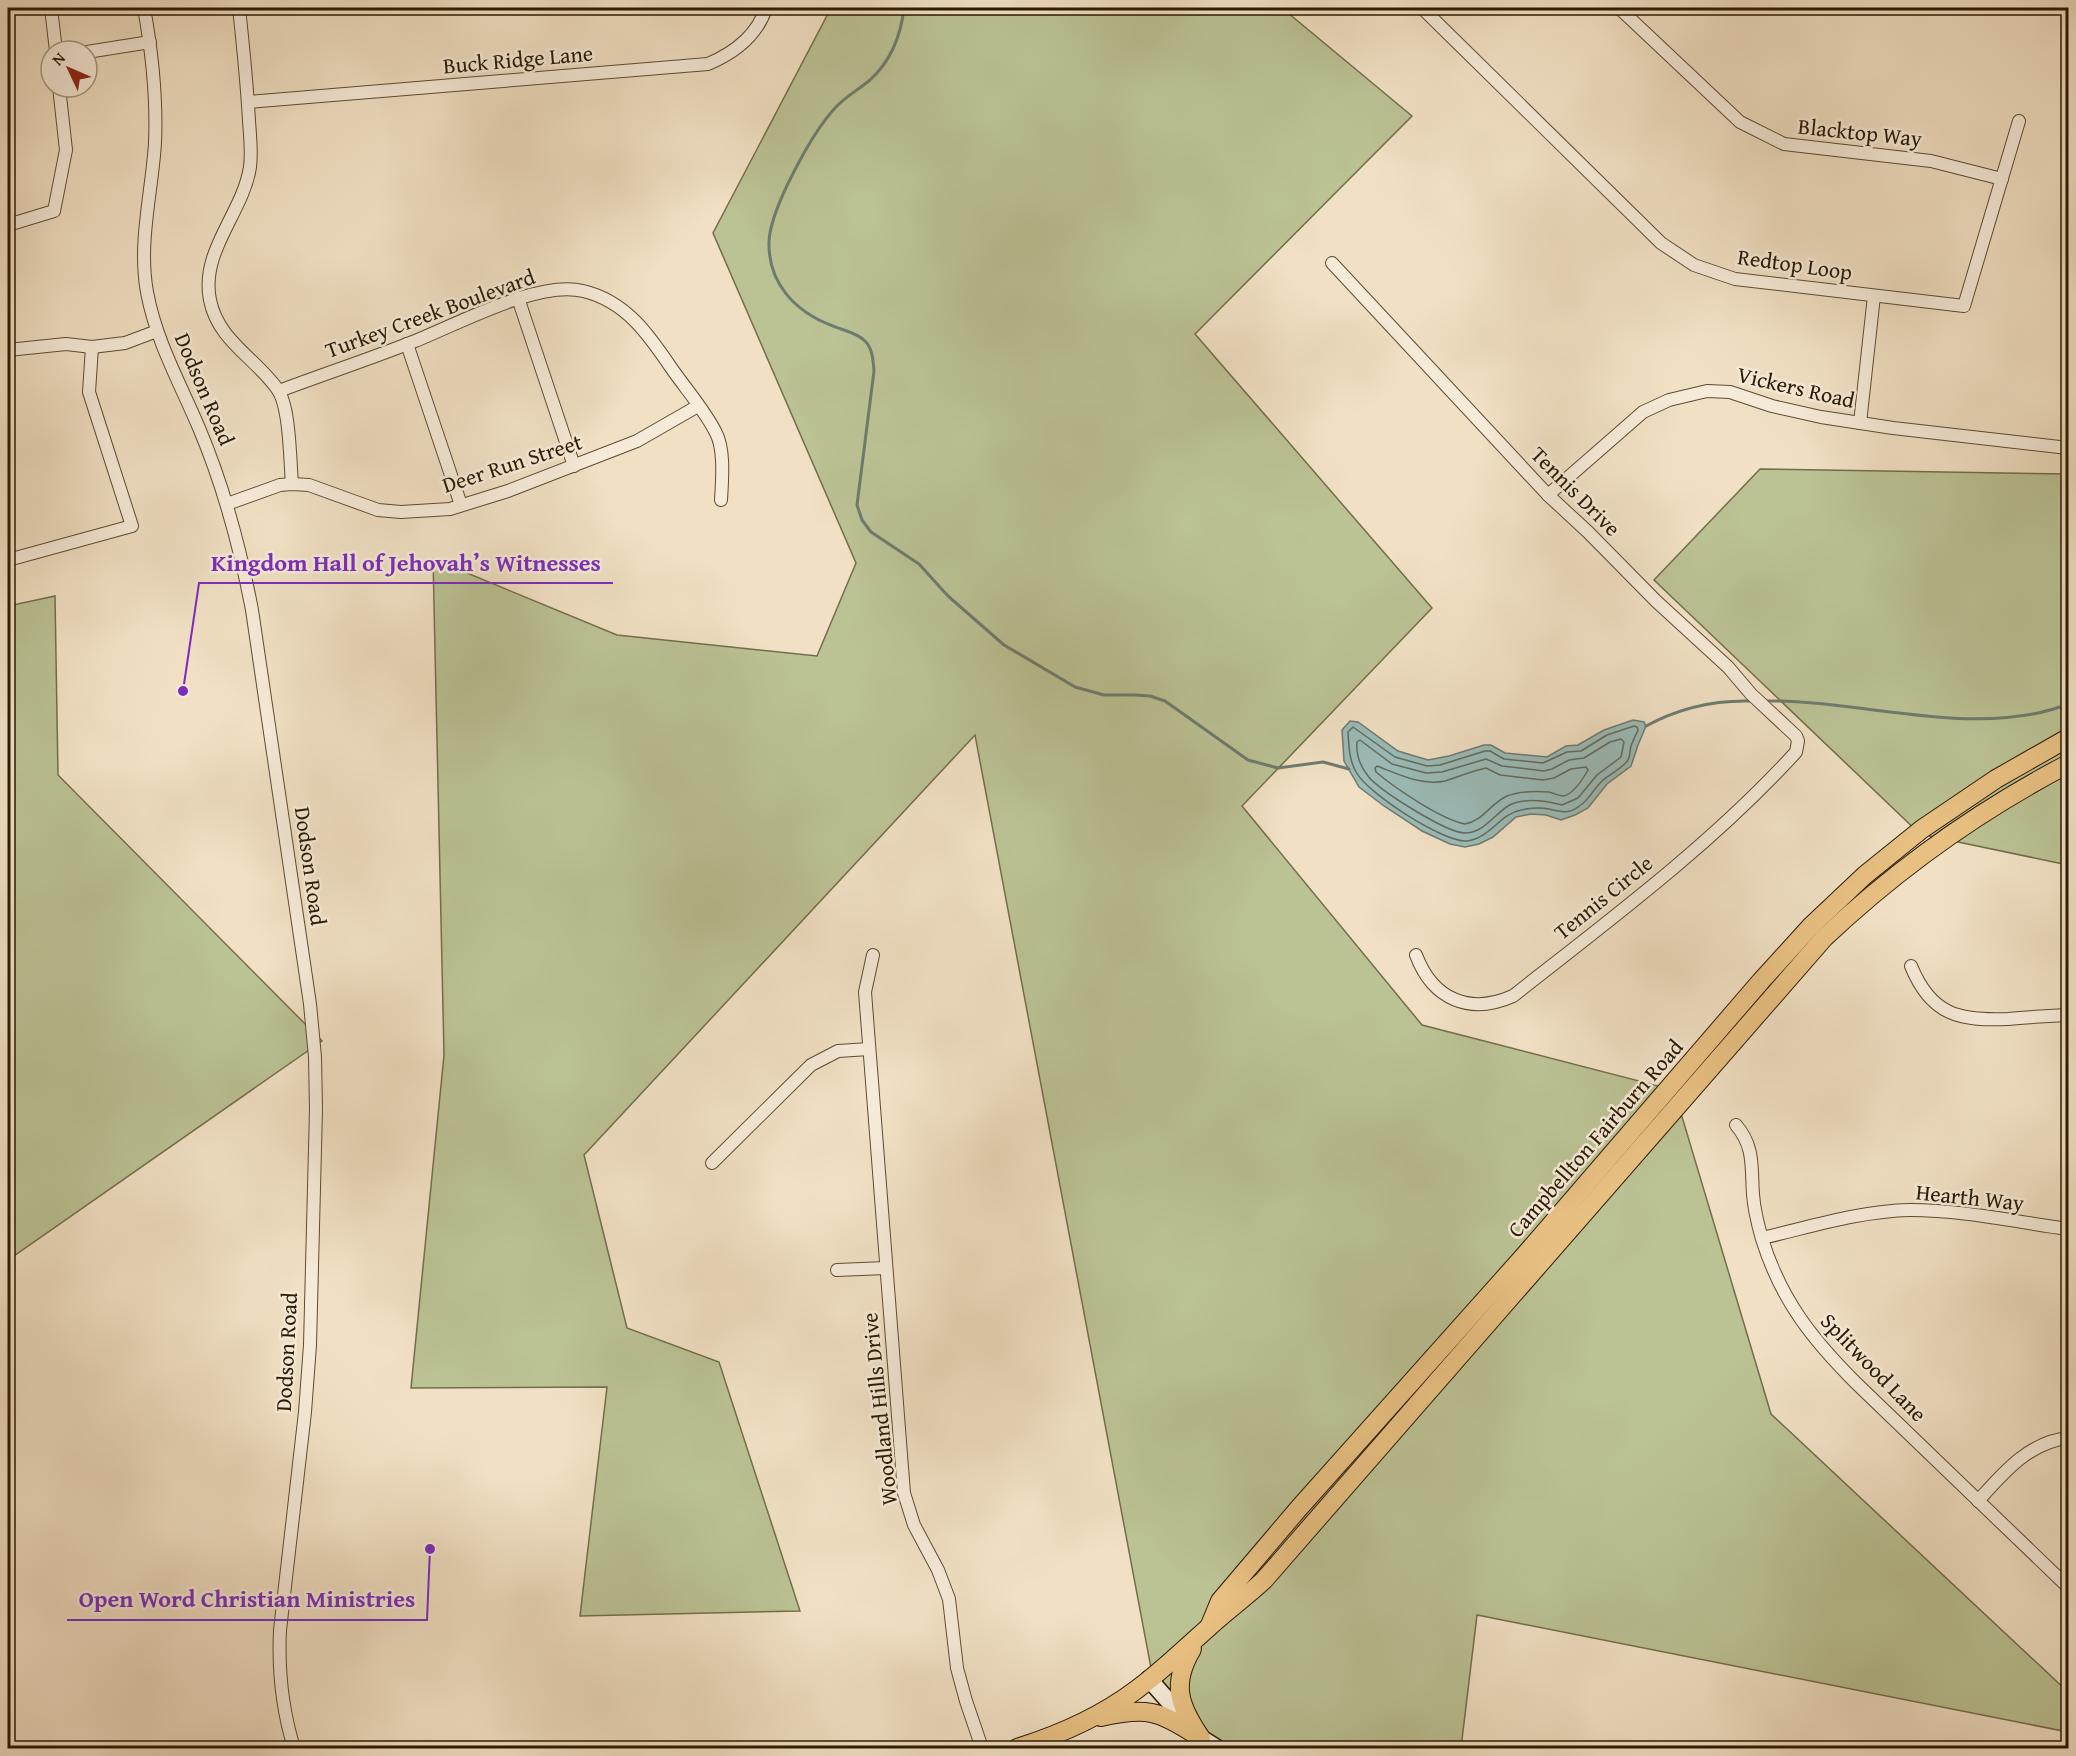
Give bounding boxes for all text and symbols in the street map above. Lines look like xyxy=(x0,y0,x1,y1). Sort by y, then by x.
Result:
street label: Buck Ridge Lane xyxy=(442,37,594,81)
north arrow xyxy=(39,39,99,99)
text: N xyxy=(46,46,71,71)
street label: Blacktop Way xyxy=(1796,110,1924,154)
street label: Redtop Loop xyxy=(1736,240,1855,288)
street label: Turkey Creek Boulevard xyxy=(321,260,540,366)
street label: Dodson Road xyxy=(167,328,243,450)
street label: Vickers Road xyxy=(1734,358,1858,416)
street label: Deer Run Street xyxy=(438,425,586,501)
street label: Tennis Drive xyxy=(1524,439,1628,543)
callout: Kingdom Hall of Jehovah’s Witnesses xyxy=(199,541,613,583)
text: Kingdom Hall of Jehovah’s Witnesses xyxy=(211,545,601,580)
street label: Dodson Road xyxy=(287,805,335,928)
street label: Tennis Circle xyxy=(1547,847,1659,947)
street label: Campbellton Fairburn Road xyxy=(1500,1032,1690,1244)
street label: Hearth Way xyxy=(1914,1175,2026,1219)
street label: Dodson Road xyxy=(267,1291,305,1413)
street label: Splitwood Lane xyxy=(1814,1305,1934,1429)
street label: Woodland Hills Drive xyxy=(853,1311,905,1507)
callout: Open Word Christian Ministries xyxy=(67,1578,427,1620)
text: Open Word Christian Ministries xyxy=(79,1581,415,1616)

